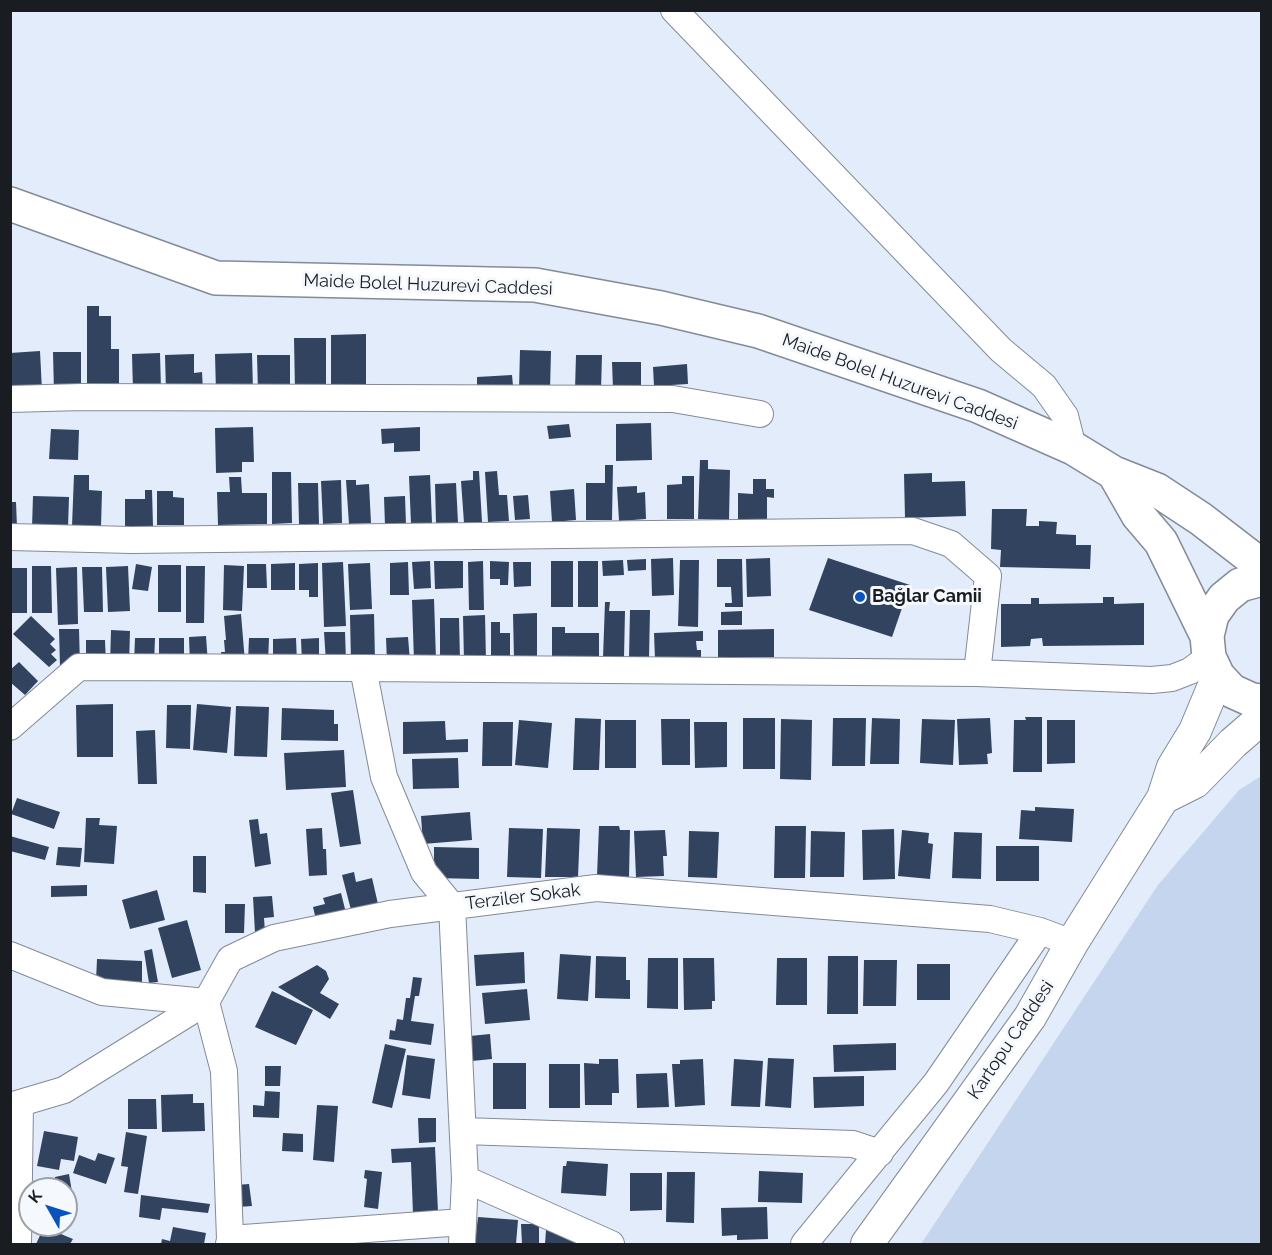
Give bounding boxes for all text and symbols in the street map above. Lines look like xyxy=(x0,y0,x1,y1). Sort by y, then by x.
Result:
street label: Maide Bolel Huzurevi Caddesi xyxy=(303,270,553,300)
street label: Maide Bolel Huzurevi Caddesi xyxy=(779,329,1021,435)
place label: Bağlar Camii xyxy=(872,586,982,608)
marker: Bağlar Camii xyxy=(853,590,867,604)
street label: Terziler Sokak xyxy=(464,879,582,915)
street label: Kartopu Caddesi xyxy=(963,977,1059,1103)
north arrow xyxy=(18,1177,78,1237)
text: K xyxy=(24,1186,46,1207)

